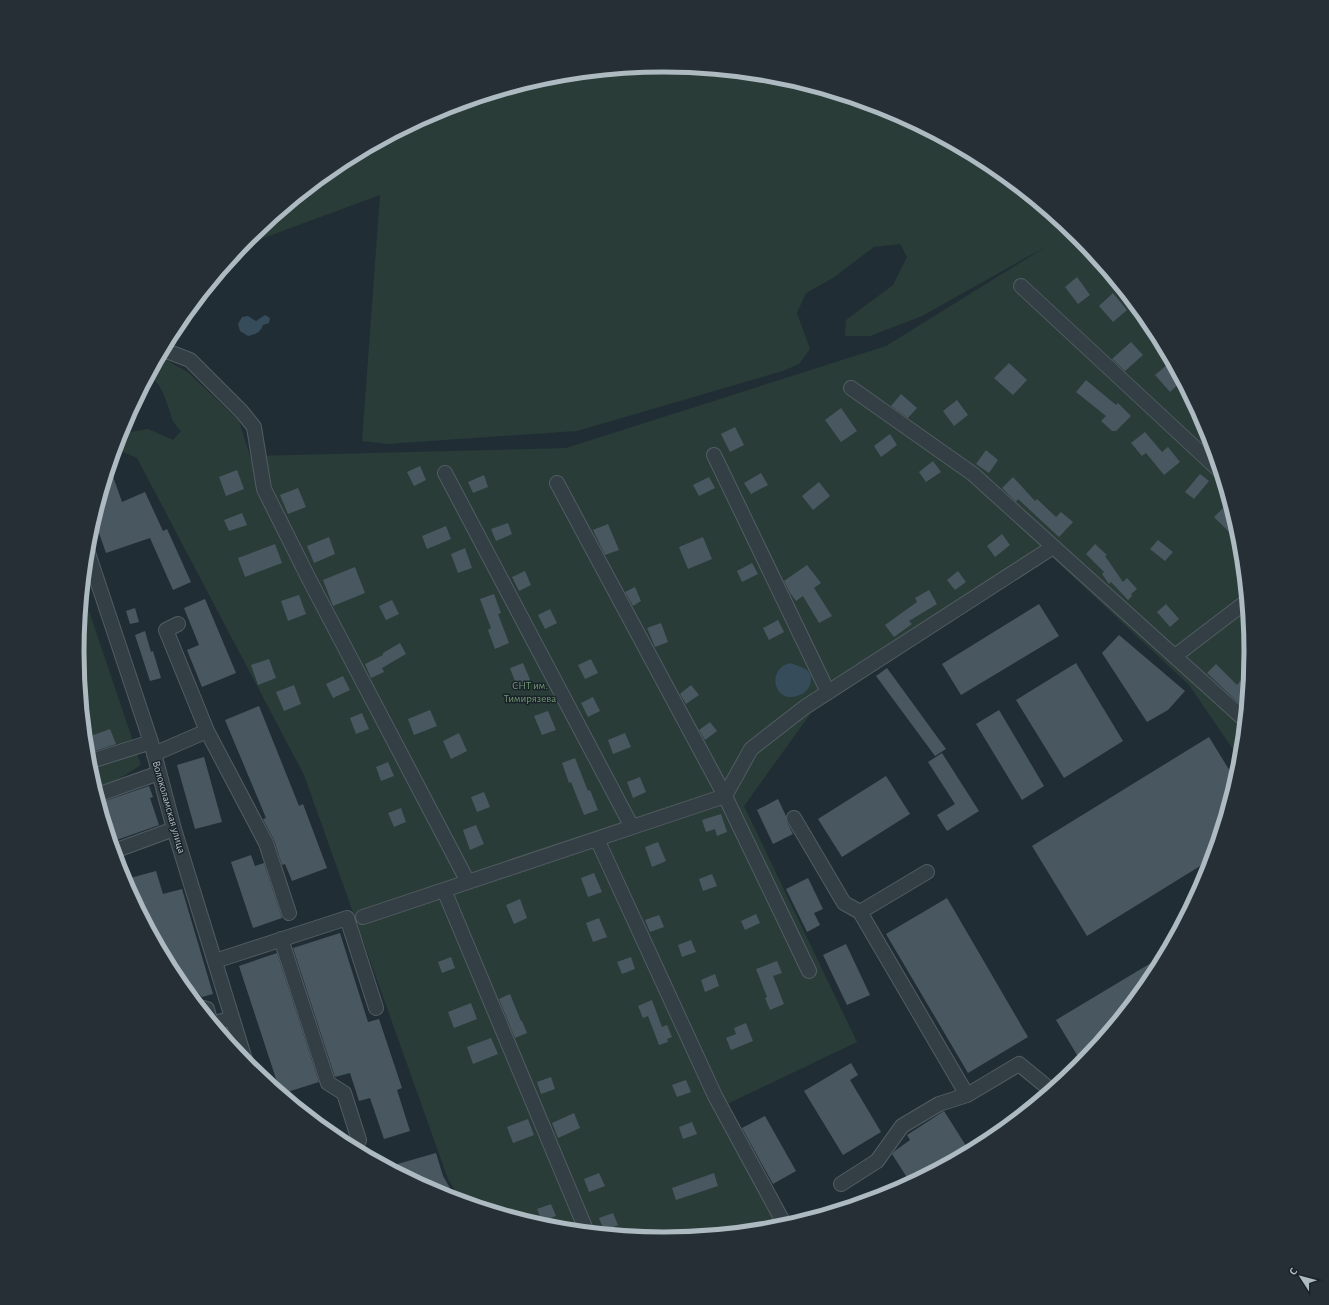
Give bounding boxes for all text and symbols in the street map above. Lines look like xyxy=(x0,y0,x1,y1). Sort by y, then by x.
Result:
park label: СНТ им. Тимирязева xyxy=(504,680,556,704)
street label: Волоколамская улица xyxy=(151,759,187,855)
north arrow xyxy=(1281,1257,1321,1297)
text: С xyxy=(1287,1266,1300,1277)

